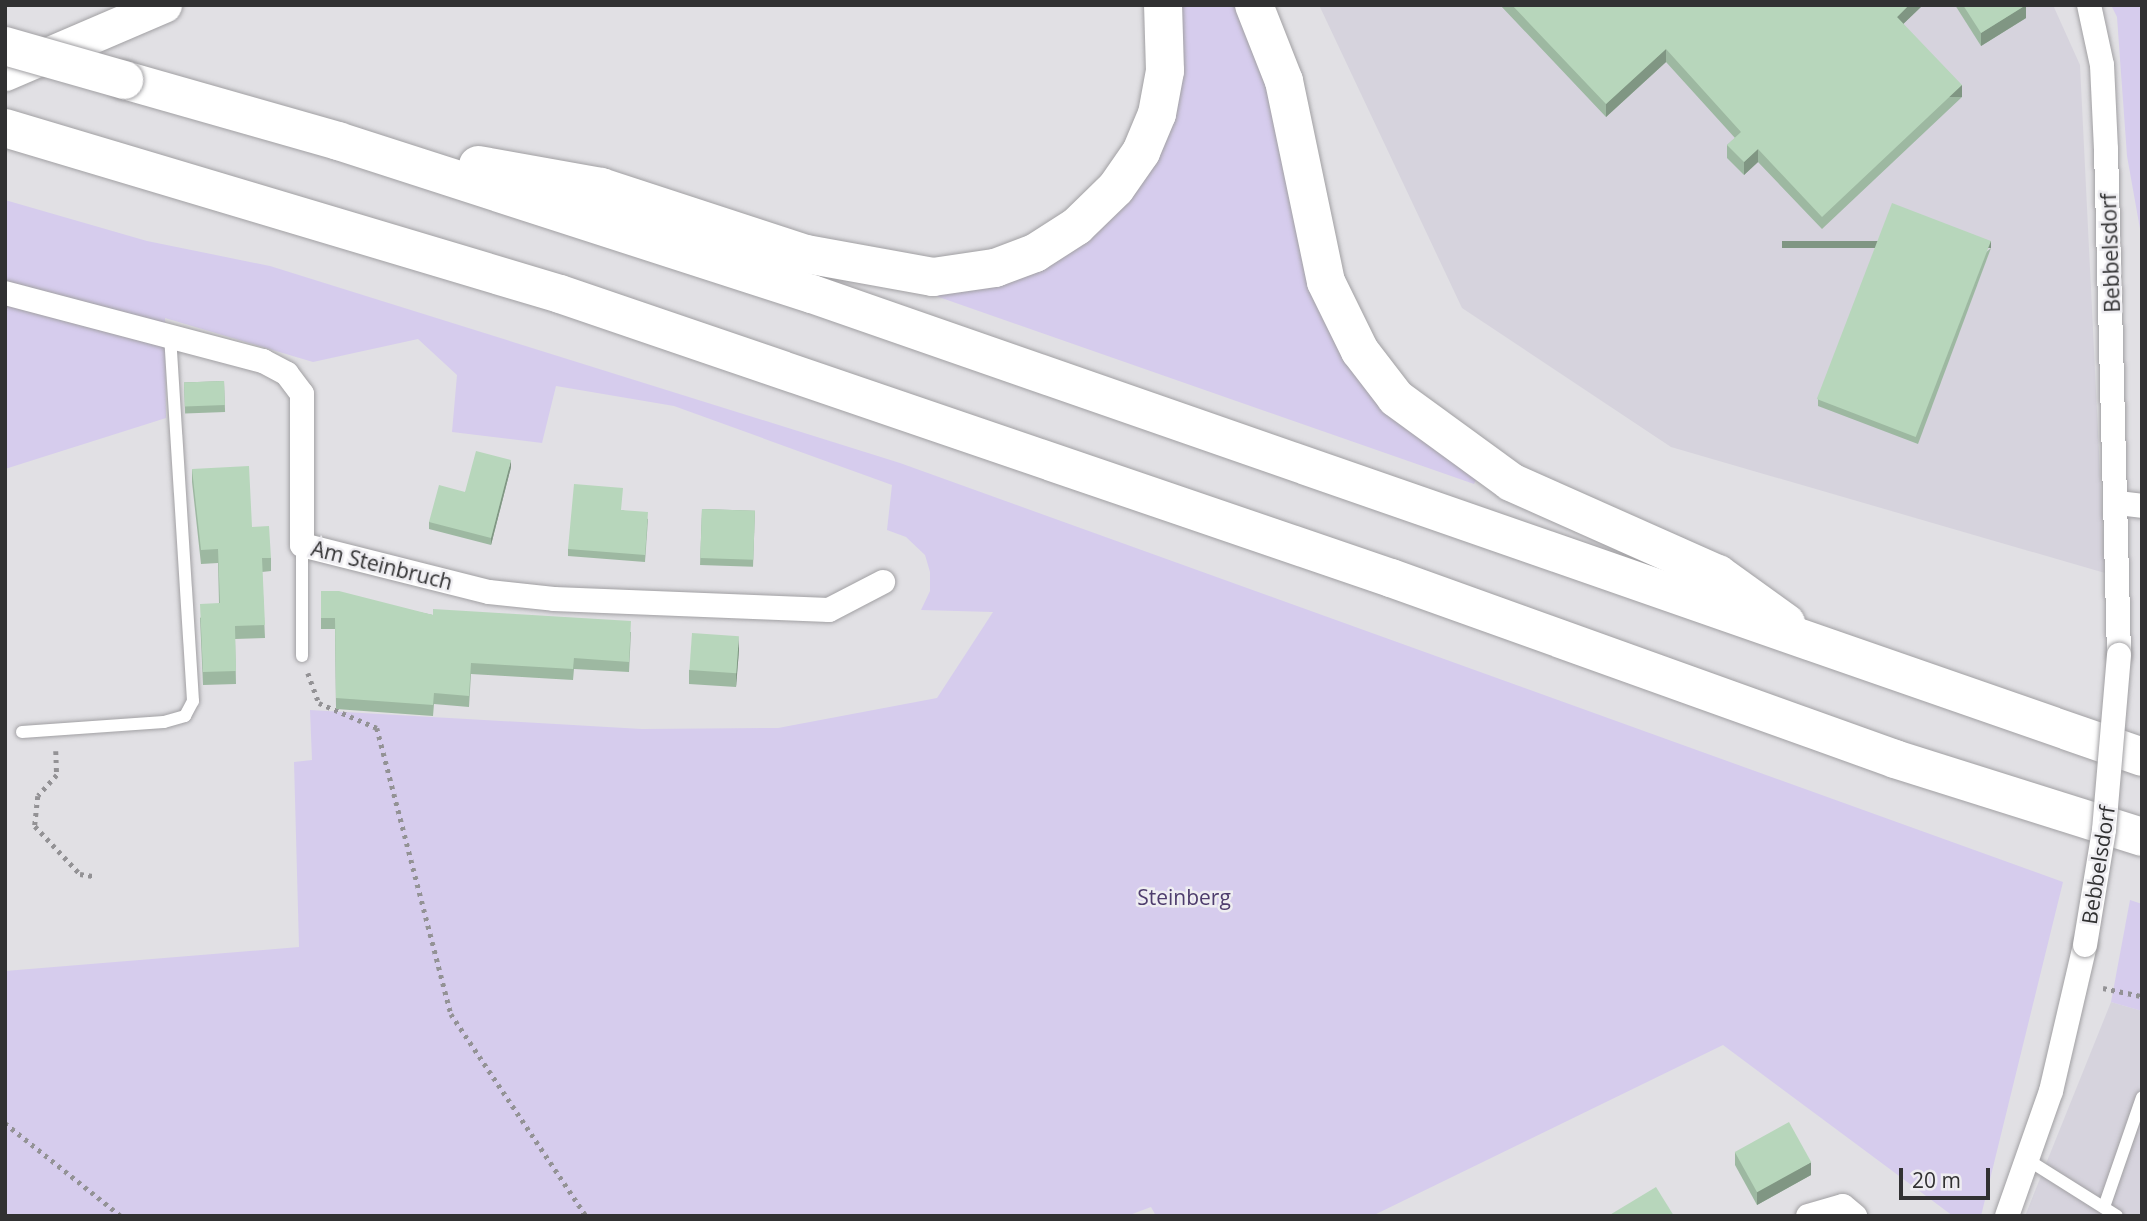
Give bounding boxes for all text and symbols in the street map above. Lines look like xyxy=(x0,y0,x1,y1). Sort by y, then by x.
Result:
street label: Bebbelsdorf xyxy=(2095,193,2125,313)
street label: Am Steinbruch xyxy=(309,535,455,595)
street label: Bebbelsdorf xyxy=(2076,804,2120,926)
park label: Steinberg xyxy=(1137,884,1231,910)
scale bar xyxy=(1902,1154,1993,1198)
text: 20 m xyxy=(1912,1166,1961,1194)

